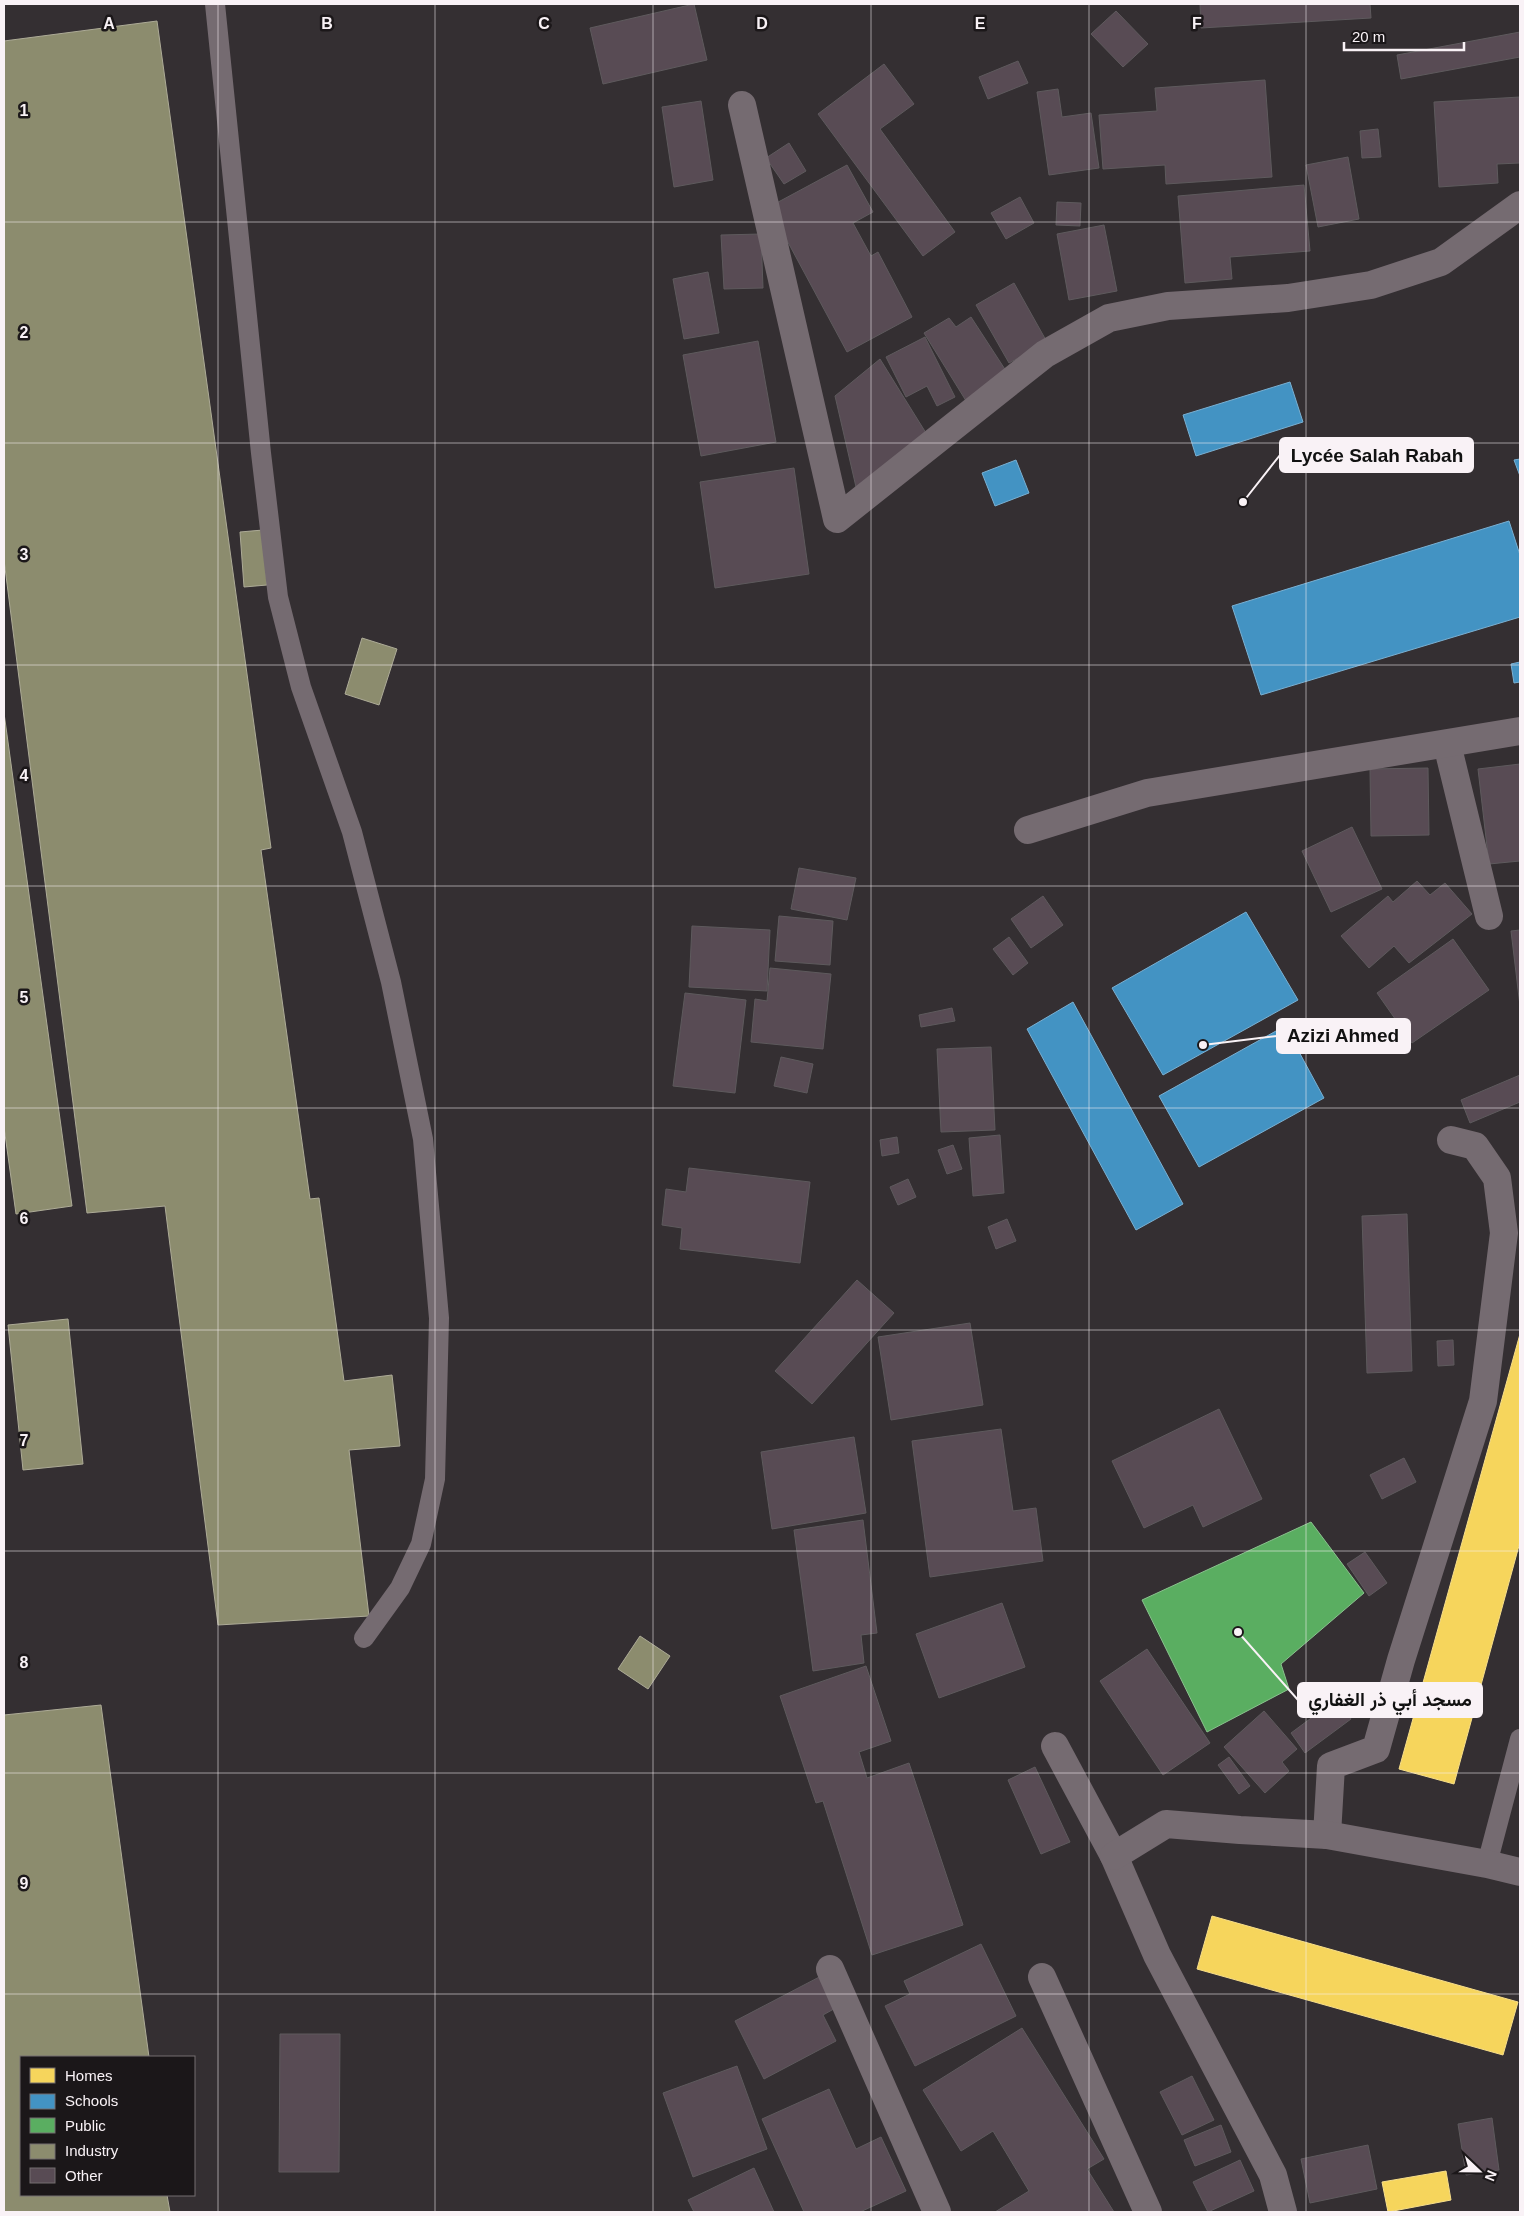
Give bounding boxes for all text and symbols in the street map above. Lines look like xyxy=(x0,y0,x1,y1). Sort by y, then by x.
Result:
text: A xyxy=(103,15,115,32)
text: B xyxy=(321,15,333,32)
text: C xyxy=(538,15,550,32)
text: D xyxy=(756,15,768,32)
text: E xyxy=(975,15,986,32)
text: F xyxy=(1192,15,1202,32)
scale bar xyxy=(1344,20,1464,52)
text: 20 m xyxy=(1352,28,1385,45)
text: 1 xyxy=(20,102,29,119)
text: 2 xyxy=(20,324,29,341)
callout: Lycée Salah Rabah xyxy=(1280,438,1473,472)
text: Lycée Salah Rabah xyxy=(1291,445,1463,466)
text: 3 xyxy=(20,546,29,563)
text: 4 xyxy=(20,767,29,784)
text: 5 xyxy=(20,989,29,1006)
callout: Azizi Ahmed xyxy=(1277,1019,1410,1053)
text: Azizi Ahmed xyxy=(1287,1025,1399,1046)
text: 6 xyxy=(20,1210,29,1227)
text: 7 xyxy=(20,1432,29,1449)
text: 8 xyxy=(20,1654,29,1671)
callout: مسجد أبي ذر الغفاري xyxy=(1298,1683,1482,1717)
text: مسجد أبي ذر الغفاري xyxy=(1308,1689,1472,1716)
text: 9 xyxy=(20,1875,29,1892)
legend xyxy=(20,2056,195,2196)
text: Homes xyxy=(65,2067,113,2084)
text: Schools xyxy=(65,2092,118,2109)
text: Public xyxy=(65,2117,106,2134)
text: Industry xyxy=(65,2142,119,2159)
north arrow xyxy=(1454,2146,1504,2196)
text: Other xyxy=(65,2167,103,2184)
text: N xyxy=(1482,2168,1500,2184)

